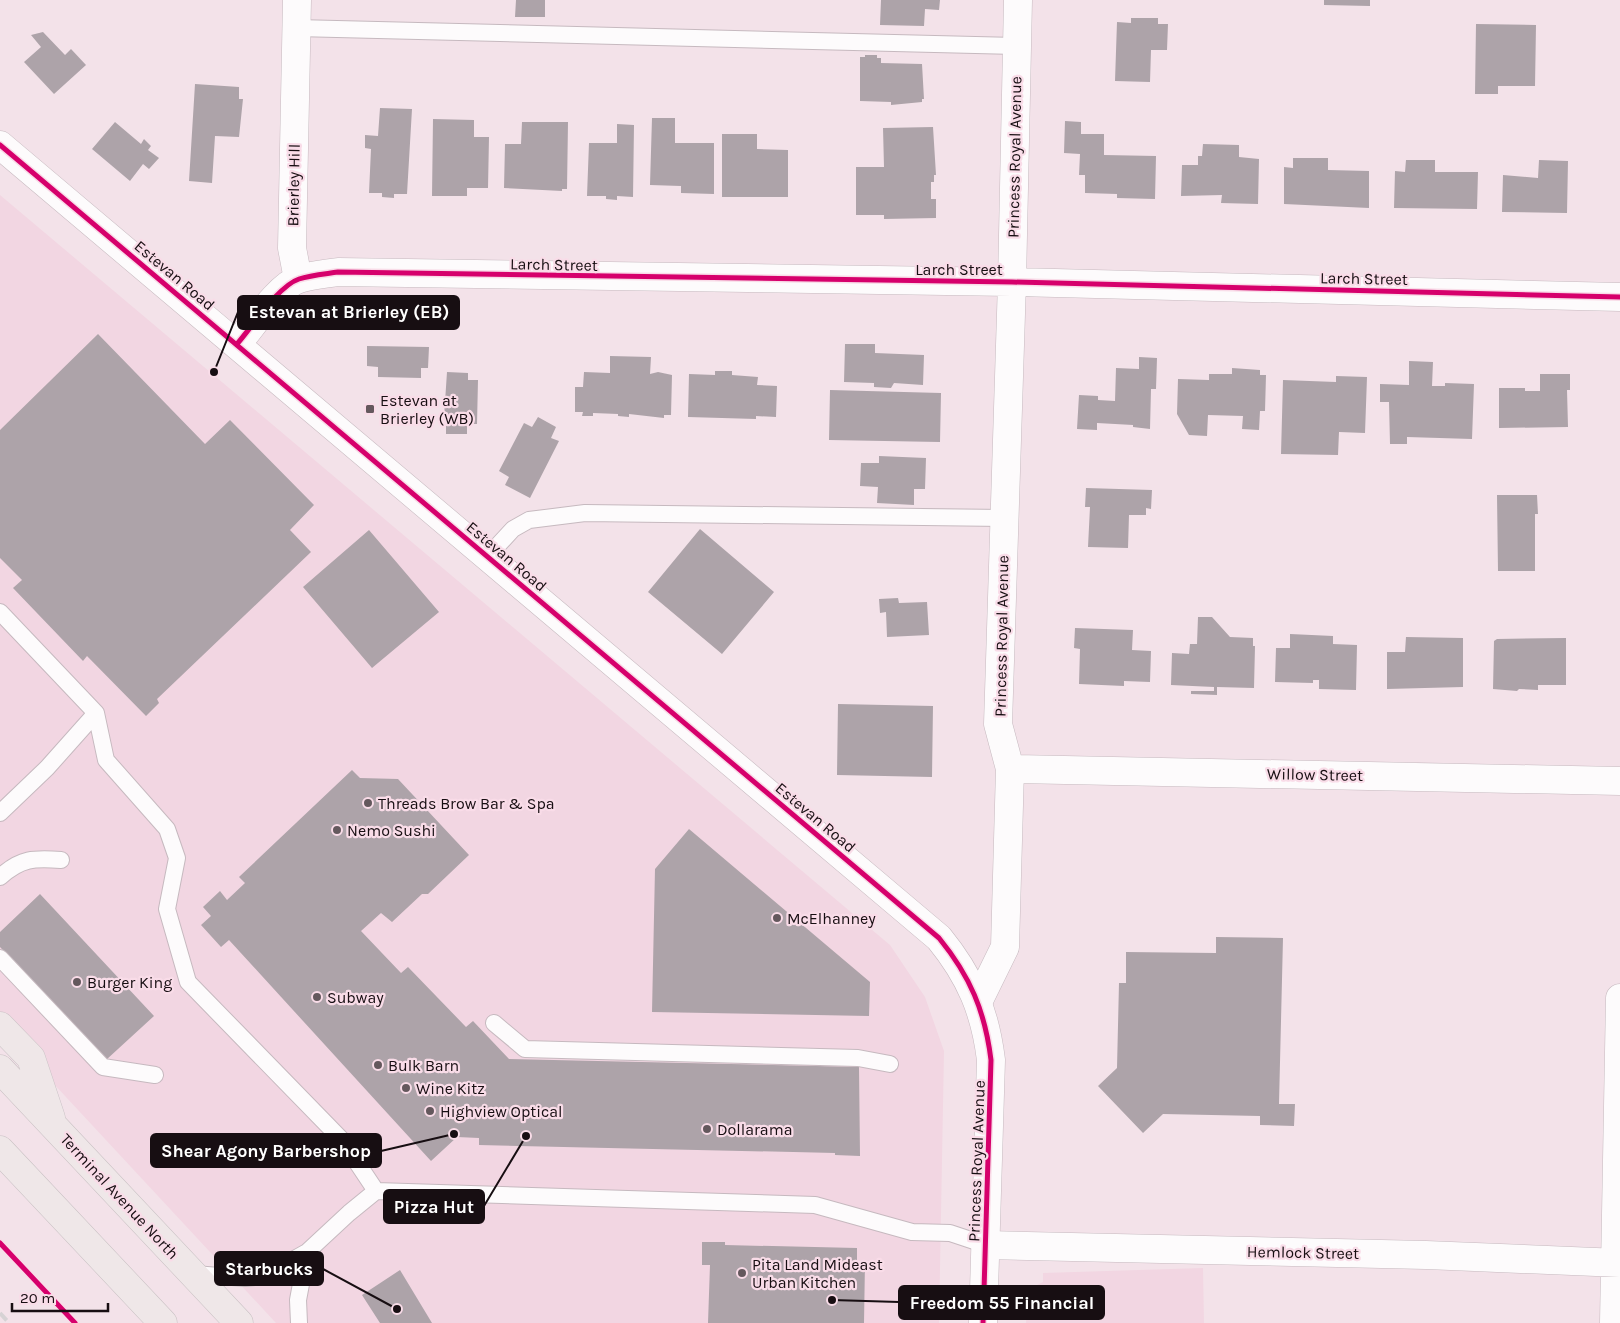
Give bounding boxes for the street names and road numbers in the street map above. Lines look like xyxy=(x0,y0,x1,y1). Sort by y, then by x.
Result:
street label: Princess Royal Avenue xyxy=(1004,76,1025,238)
street label: Brierley Hill xyxy=(283,143,304,227)
street label: Estevan Road xyxy=(131,236,219,314)
street label: Larch Street xyxy=(510,254,598,275)
street label: Larch Street xyxy=(915,260,1003,279)
street label: Larch Street xyxy=(1320,268,1408,289)
street label: Estevan Road xyxy=(463,517,551,595)
street label: Princess Royal Avenue xyxy=(991,555,1012,717)
street label: Willow Street xyxy=(1267,764,1363,785)
street label: Estevan Road xyxy=(772,778,860,856)
street label: Princess Royal Avenue xyxy=(964,1080,989,1242)
street label: Terminal Avenue North xyxy=(56,1130,183,1263)
street label: Hemlock Street xyxy=(1247,1242,1359,1263)

